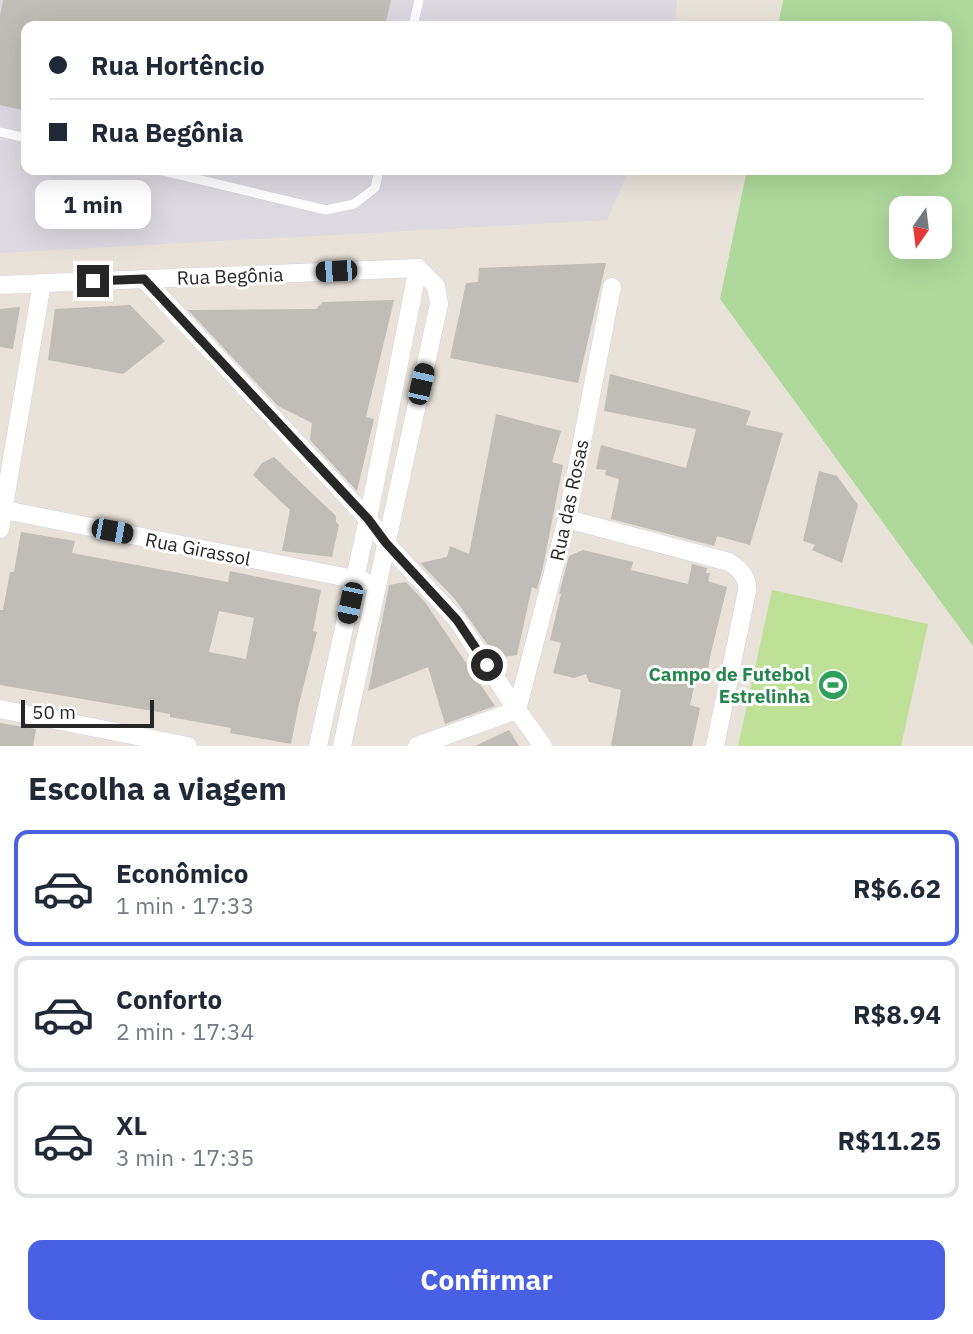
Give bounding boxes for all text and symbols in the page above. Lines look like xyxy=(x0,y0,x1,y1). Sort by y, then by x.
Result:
text: Rua Hortêncio xyxy=(91,48,265,82)
text: Rua Begônia xyxy=(91,115,244,149)
callout: 1 min xyxy=(35,180,151,229)
text: 1 min xyxy=(63,189,123,219)
north arrow xyxy=(889,196,952,259)
map controls xyxy=(889,196,952,259)
car xyxy=(315,259,358,283)
street label: Rua Begônia xyxy=(176,262,284,290)
route end xyxy=(77,265,109,297)
car xyxy=(407,361,436,407)
street label: Rua das Rosas xyxy=(544,437,594,563)
car xyxy=(90,517,135,545)
street label: Rua Girassol xyxy=(143,527,253,571)
car xyxy=(336,580,365,626)
route start xyxy=(471,649,503,681)
place label: Campo de Futebol Estrelinha xyxy=(648,662,810,708)
sports icon: Campo de Futebol Estrelinha xyxy=(816,668,850,702)
scale bar xyxy=(21,697,154,729)
text: 50 m xyxy=(32,700,76,724)
text: Escolha a viagem xyxy=(28,767,287,809)
text: Econômico xyxy=(116,856,248,890)
icon: car xyxy=(32,857,95,920)
text: R$6.62 xyxy=(853,871,941,905)
text: 1 min · 17:33 xyxy=(116,890,254,920)
text: Conforto xyxy=(116,982,222,1016)
icon: car xyxy=(32,983,95,1046)
text: R$8.94 xyxy=(853,997,941,1031)
text: 2 min · 17:34 xyxy=(116,1016,254,1046)
text: XL xyxy=(116,1108,147,1142)
icon: car xyxy=(32,1109,95,1172)
text: R$11.25 xyxy=(837,1123,941,1157)
text: 3 min · 17:35 xyxy=(116,1142,254,1172)
button: Confirmar xyxy=(28,1240,945,1320)

